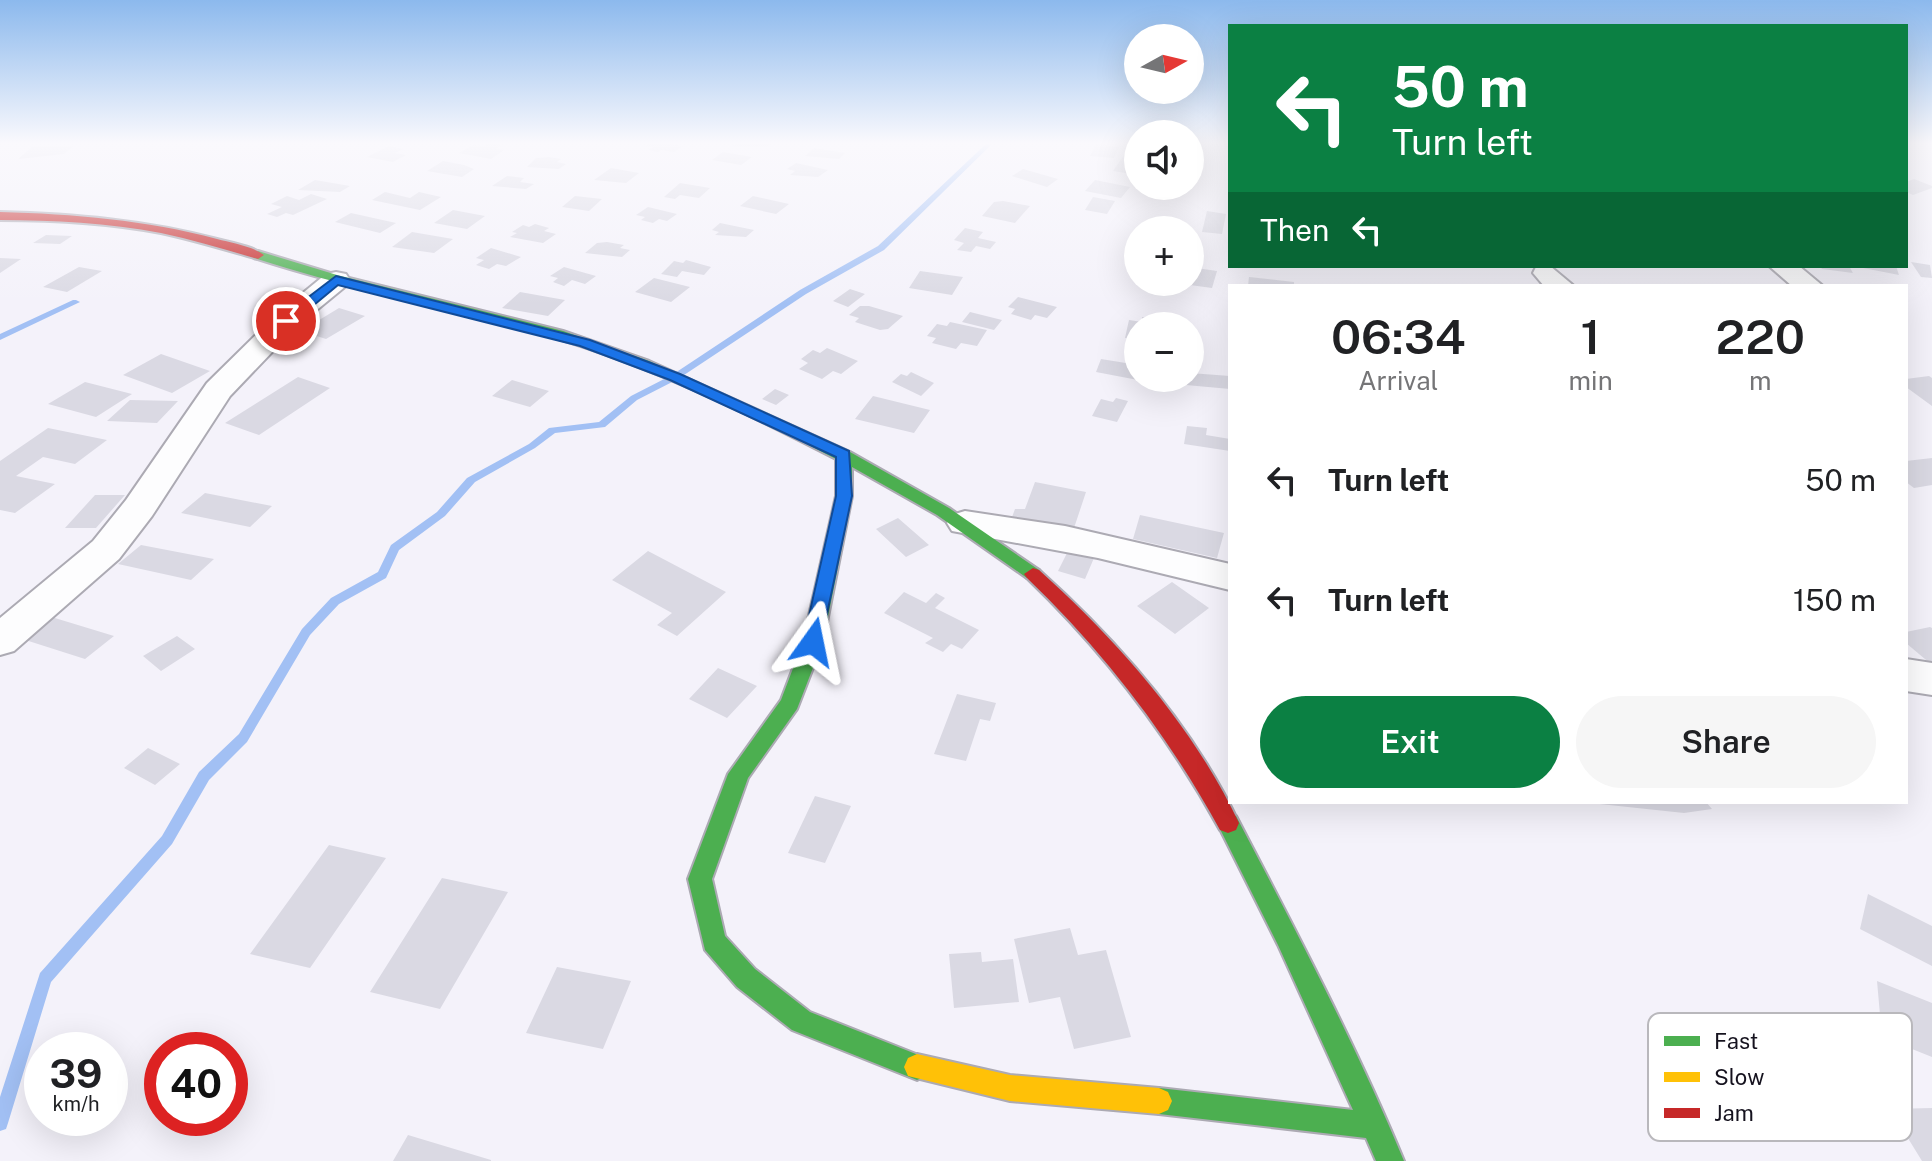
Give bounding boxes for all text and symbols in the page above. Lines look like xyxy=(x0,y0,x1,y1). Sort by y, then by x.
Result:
north arrow xyxy=(1124,24,1204,104)
map controls xyxy=(1124,24,1204,392)
text: 50 m xyxy=(1392,54,1529,120)
icon: left xyxy=(1260,56,1364,160)
button: sound xyxy=(1124,120,1204,200)
text: Turn left xyxy=(1392,121,1533,163)
icon: left xyxy=(1345,208,1389,252)
text: Then xyxy=(1260,212,1329,248)
button: + xyxy=(1124,216,1204,296)
pin xyxy=(252,287,320,355)
icon: arrive xyxy=(264,299,308,343)
text: 06:34 xyxy=(1331,308,1466,365)
text: 1 xyxy=(1581,308,1601,365)
text: 220 xyxy=(1716,308,1805,365)
button: − xyxy=(1124,312,1204,392)
text: Arrival xyxy=(1358,365,1438,396)
text: min xyxy=(1569,365,1613,396)
text: m xyxy=(1749,365,1772,396)
icon: left xyxy=(1260,458,1304,502)
text: Turn left xyxy=(1328,462,1449,498)
text: 50 m xyxy=(1805,462,1876,498)
icon: left xyxy=(1260,578,1304,622)
text: Turn left xyxy=(1328,582,1449,618)
text: 150 m xyxy=(1793,582,1876,618)
position arrow xyxy=(771,600,855,684)
button: Exit xyxy=(1260,696,1560,788)
button: Share xyxy=(1576,696,1876,788)
legend xyxy=(1648,1013,1912,1141)
text: Fast xyxy=(1714,1028,1758,1054)
speed limit sign: 40 xyxy=(144,1032,248,1136)
text: 39 xyxy=(50,1050,102,1097)
text: Slow xyxy=(1714,1064,1764,1090)
text: km/h xyxy=(52,1092,100,1116)
text: Jam xyxy=(1714,1100,1754,1126)

